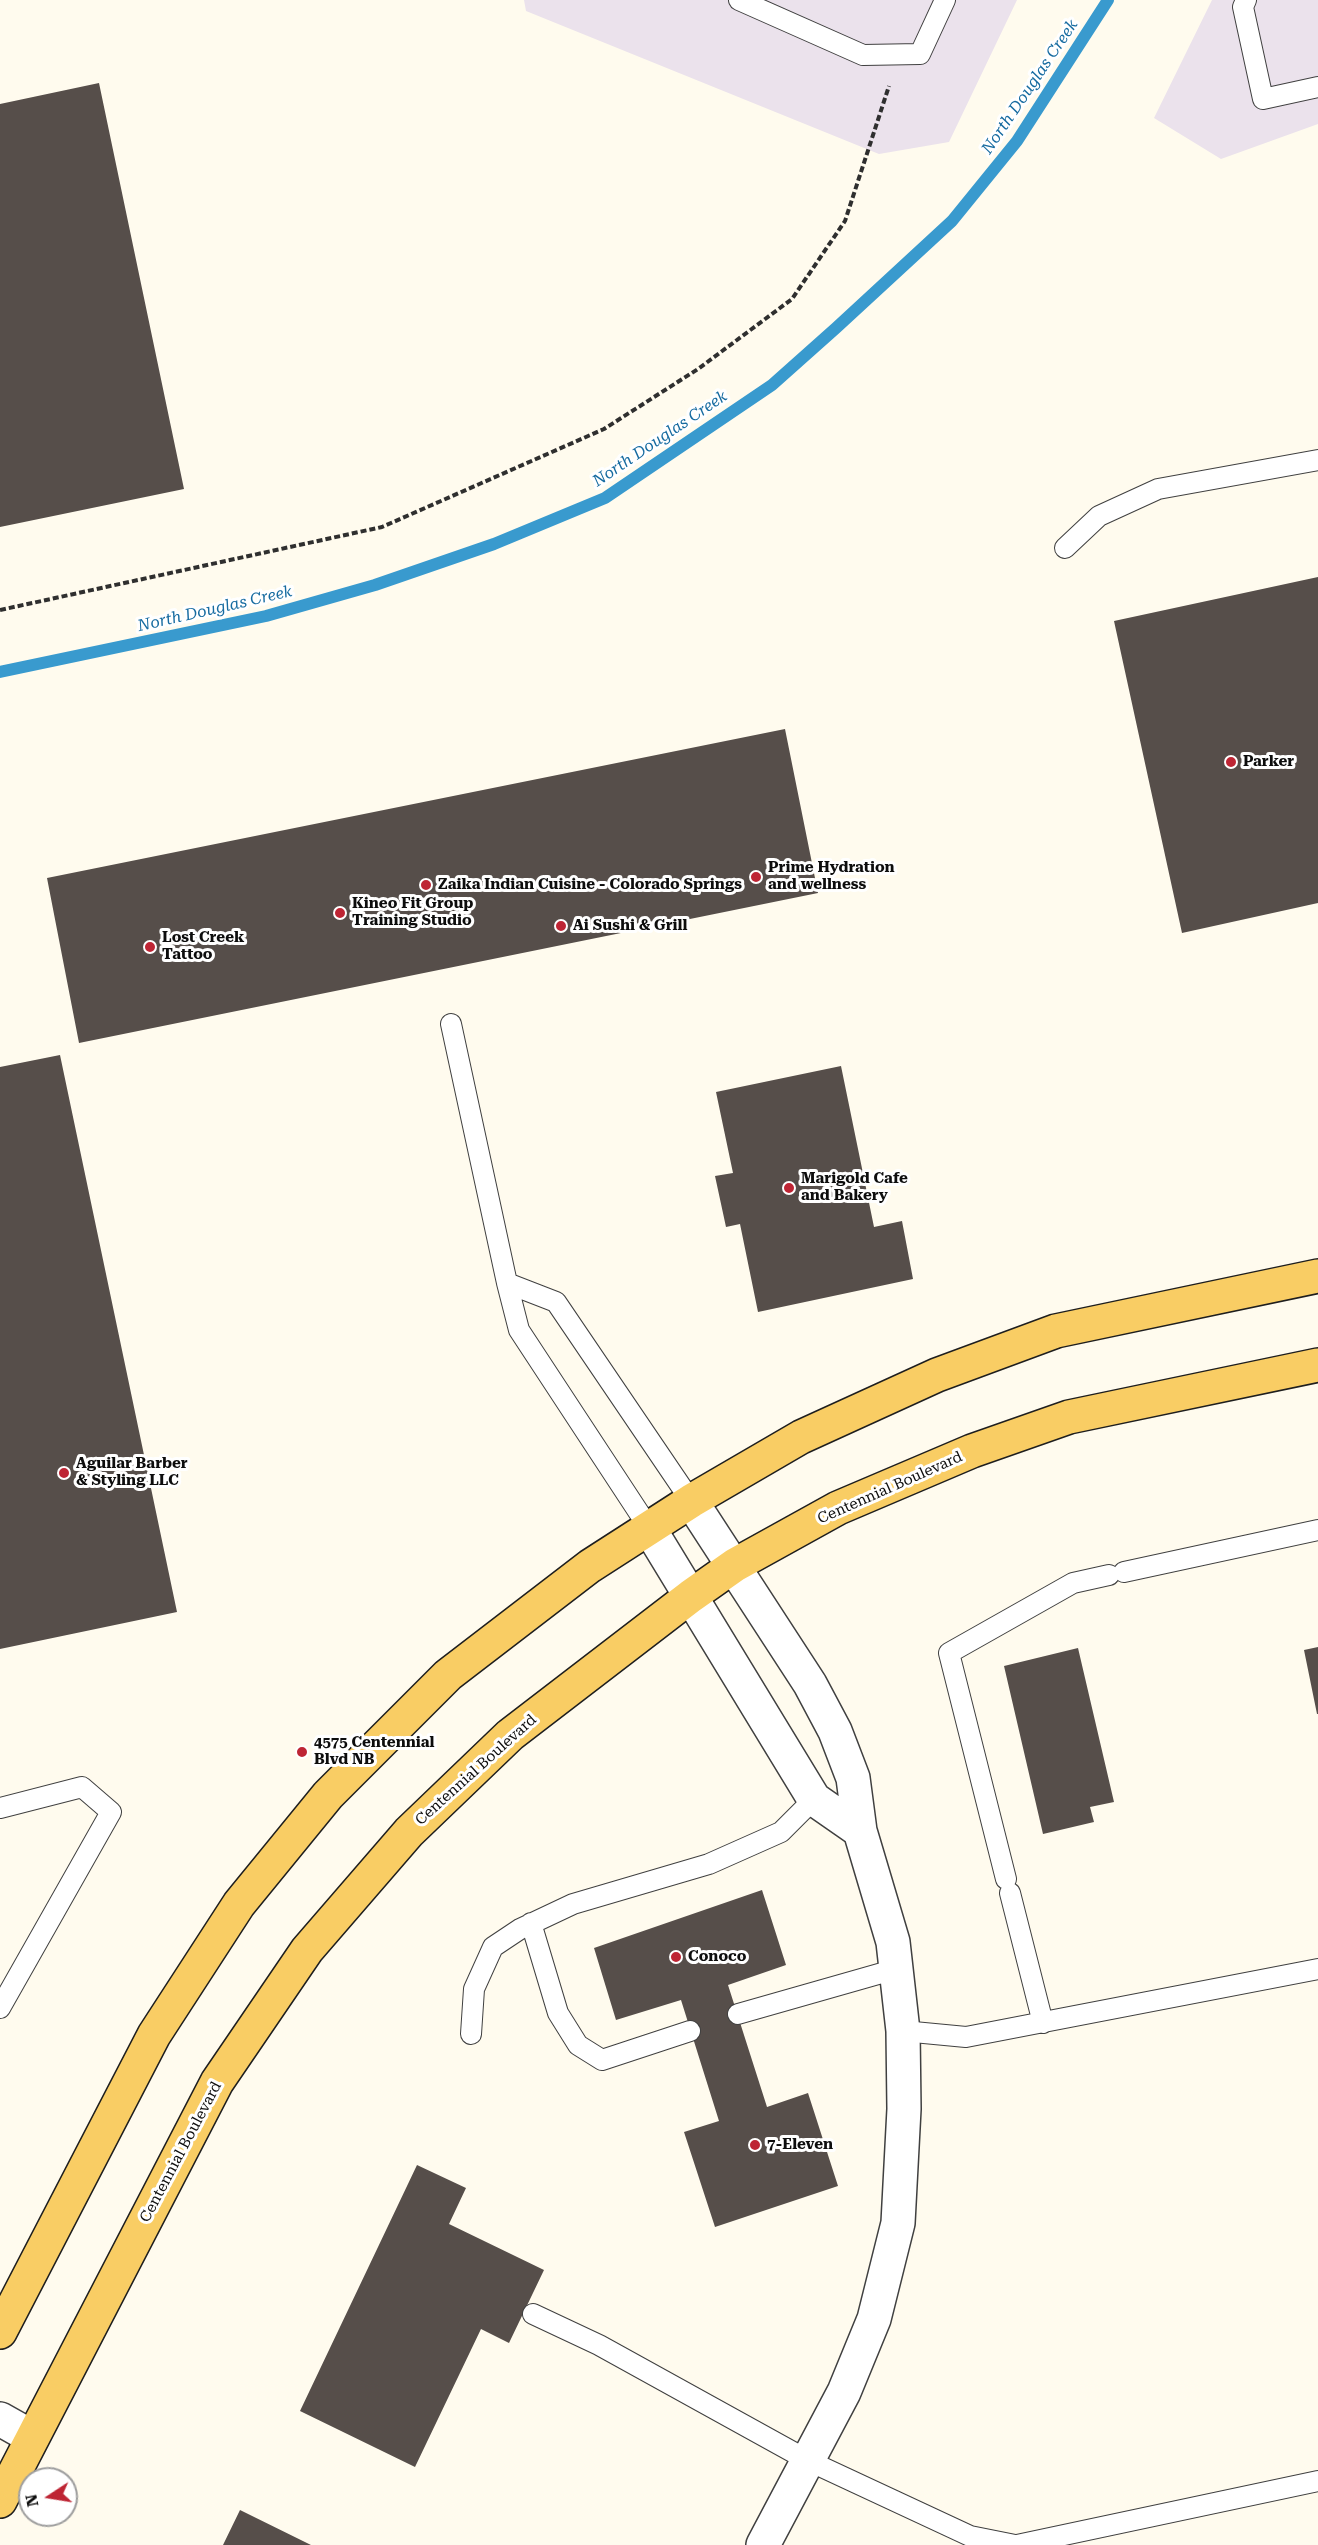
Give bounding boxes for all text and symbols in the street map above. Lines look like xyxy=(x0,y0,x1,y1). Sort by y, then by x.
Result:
water label: North Douglas Creek xyxy=(978,16,1082,158)
water label: North Douglas Creek xyxy=(589,387,731,491)
water label: North Douglas Creek xyxy=(136,582,294,636)
place label: Parker xyxy=(1243,753,1294,771)
marker: Parker xyxy=(1224,755,1238,769)
place label: Prime Hydration and wellness xyxy=(768,859,895,894)
marker: Prime Hydration and wellness xyxy=(749,870,763,884)
place label: Zaika Indian Cuisine - Colorado Springs xyxy=(438,876,742,894)
marker: Zaika Indian Cuisine - Colorado Springs xyxy=(419,878,433,892)
place label: Kineo Fit Group Training Studio xyxy=(352,895,473,930)
marker: Kineo Fit Group Training Studio xyxy=(333,906,347,920)
place label: Ai Sushi & Grill xyxy=(573,917,687,935)
marker: Ai Sushi & Grill xyxy=(554,919,568,933)
place label: Lost Creek Tattoo xyxy=(162,929,244,964)
marker: Lost Creek Tattoo xyxy=(143,940,157,954)
place label: Marigold Cafe and Bakery xyxy=(801,1170,908,1205)
marker: Marigold Cafe and Bakery xyxy=(782,1181,796,1195)
street label: Centennial Boulevard xyxy=(815,1448,965,1528)
place label: Aguilar Barber & Styling LLC xyxy=(76,1455,188,1490)
marker: Aguilar Barber & Styling LLC xyxy=(57,1466,71,1480)
street label: Centennial Boulevard xyxy=(412,1711,540,1829)
place label: 4575 Centennial Blvd NB xyxy=(314,1734,434,1769)
marker: 4575 Centennial Blvd NB xyxy=(295,1745,309,1759)
place label: Conoco xyxy=(688,1948,746,1966)
marker: Conoco xyxy=(669,1950,683,1964)
street label: Centennial Boulevard xyxy=(136,2079,226,2225)
place label: 7-Eleven xyxy=(767,2136,833,2154)
marker: 7-Eleven xyxy=(748,2138,762,2152)
north arrow xyxy=(18,2467,78,2527)
text: N xyxy=(21,2492,42,2508)

